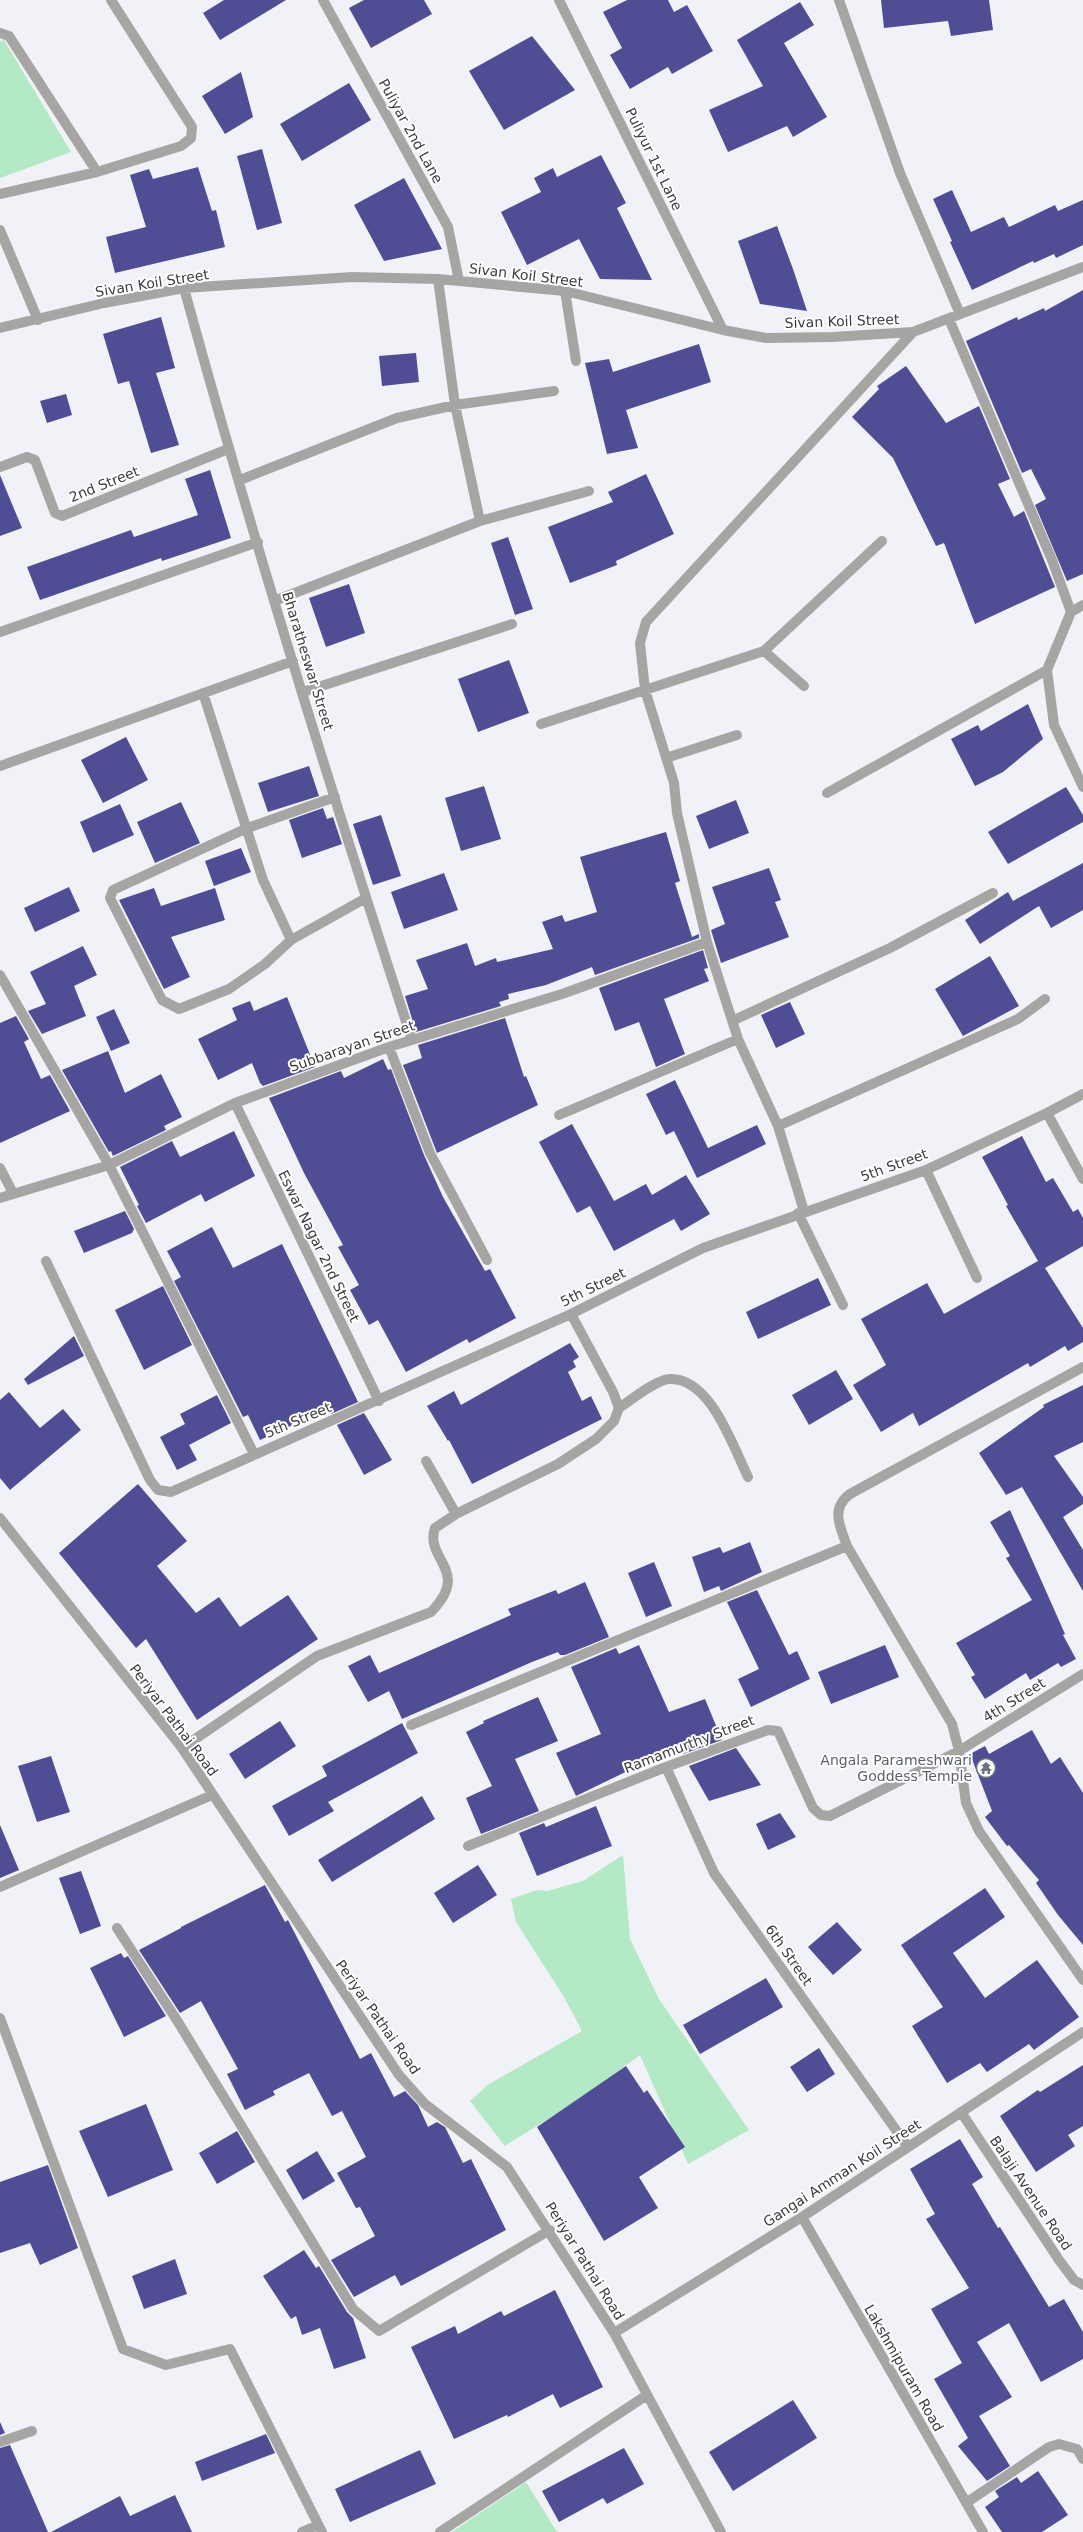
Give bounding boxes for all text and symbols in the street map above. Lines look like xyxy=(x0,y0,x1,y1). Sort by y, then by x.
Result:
street label: Puliyar 2nd Lane xyxy=(376,76,446,186)
street label: Puliyur 1st Lane xyxy=(622,105,686,213)
street label: Sivan Koil Street xyxy=(468,260,584,290)
street label: Sivan Koil Street xyxy=(94,266,210,300)
street label: Sivan Koil Street xyxy=(784,311,900,331)
street label: 2nd Street xyxy=(67,463,142,505)
street label: Bharatheswar Street xyxy=(279,590,337,733)
street label: Subbarayan Street xyxy=(287,1017,417,1075)
street label: 5th Street xyxy=(858,1145,930,1185)
street label: Eswar Nagar 2nd Street xyxy=(275,1168,363,1325)
street label: 5th Street xyxy=(558,1264,629,1310)
street label: 5th Street xyxy=(263,1399,334,1441)
street label: Periyar Pathai Road xyxy=(127,1661,221,1779)
street label: 4th Street xyxy=(980,1674,1048,1725)
street label: Ramamurthy Street xyxy=(622,1712,757,1776)
place label: Angala Parameshwari Goddess Temple xyxy=(820,1752,972,1784)
temple icon: Angala Parameshwari Goddess Temple xyxy=(975,1757,997,1779)
street label: 6th Street xyxy=(762,1922,816,1989)
street label: Periyar Pathai Road xyxy=(332,1957,424,2077)
street label: Gangai Amman Koil Street xyxy=(760,2116,924,2230)
street label: Balaji Avenue Road xyxy=(987,2133,1075,2253)
street label: Periyar Pathai Road xyxy=(542,2199,628,2323)
street label: Lakshmipuram Road xyxy=(861,2302,947,2434)

